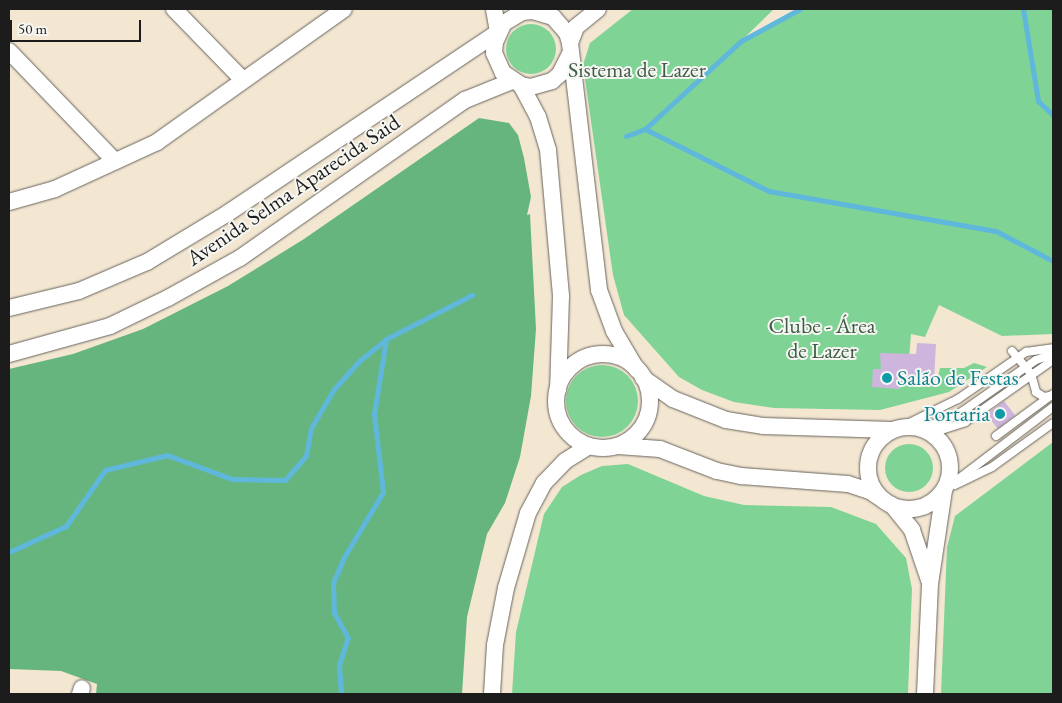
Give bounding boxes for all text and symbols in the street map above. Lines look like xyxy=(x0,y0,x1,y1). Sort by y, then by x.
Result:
scale bar xyxy=(12,10,144,42)
text: 50 m xyxy=(18,19,47,38)
park label: Sistema de Lazer xyxy=(568,57,706,83)
street label: Avenida Selma Aparecida Said xyxy=(181,109,405,271)
park label: Clube - Área de Lazer xyxy=(768,312,876,364)
place label: Salão de Festas xyxy=(897,365,1019,391)
marker: Salão de Festas xyxy=(881,372,893,384)
place label: Portaria xyxy=(924,401,990,427)
marker: Portaria xyxy=(994,408,1006,420)

